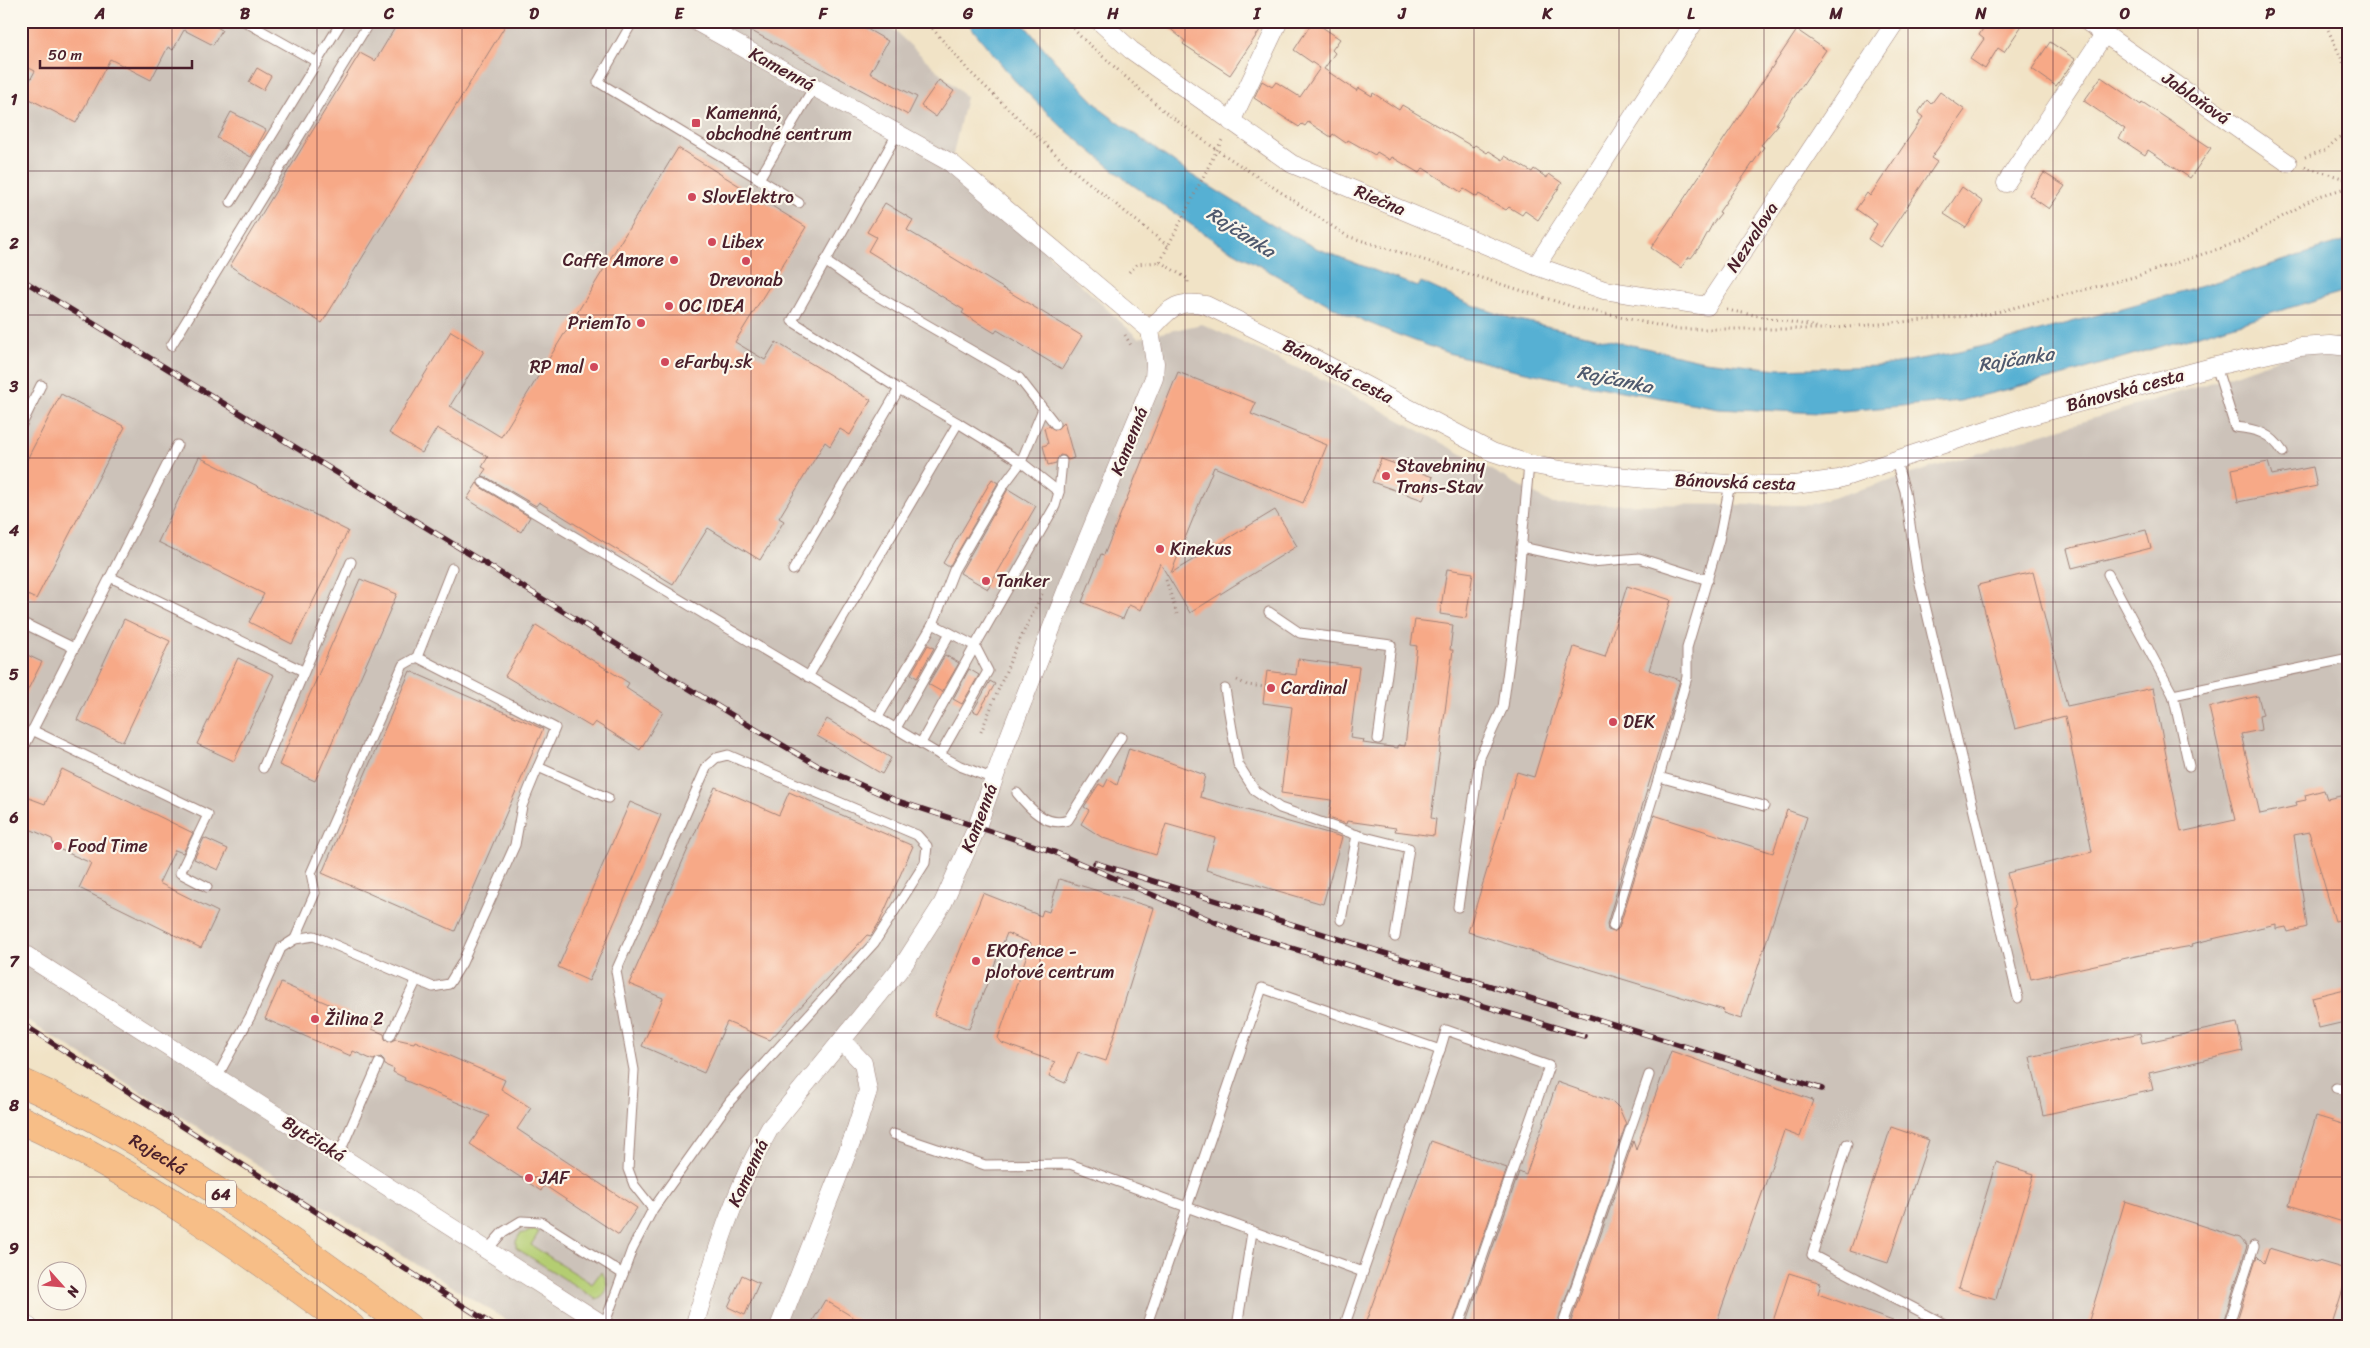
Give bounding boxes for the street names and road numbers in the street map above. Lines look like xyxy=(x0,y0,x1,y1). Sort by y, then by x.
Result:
street label: Kamenná xyxy=(743,38,821,100)
street label: Jabloňová xyxy=(2154,62,2237,133)
street label: Riečna xyxy=(1349,175,1411,225)
street label: Nezvalova xyxy=(1717,195,1787,279)
street label: Bánovská cesta xyxy=(1277,329,1400,413)
street label: Bánovská cesta xyxy=(2063,359,2188,421)
street label: Kamenná xyxy=(1101,402,1157,480)
street label: Bánovská cesta xyxy=(1674,464,1797,500)
street label: Kamenná xyxy=(951,779,1007,857)
street label: Bytčická xyxy=(276,1107,352,1171)
street label: Rajecká xyxy=(123,1125,193,1184)
street label: Kamenná xyxy=(718,1134,778,1212)
road number: 64 xyxy=(206,1180,236,1208)

